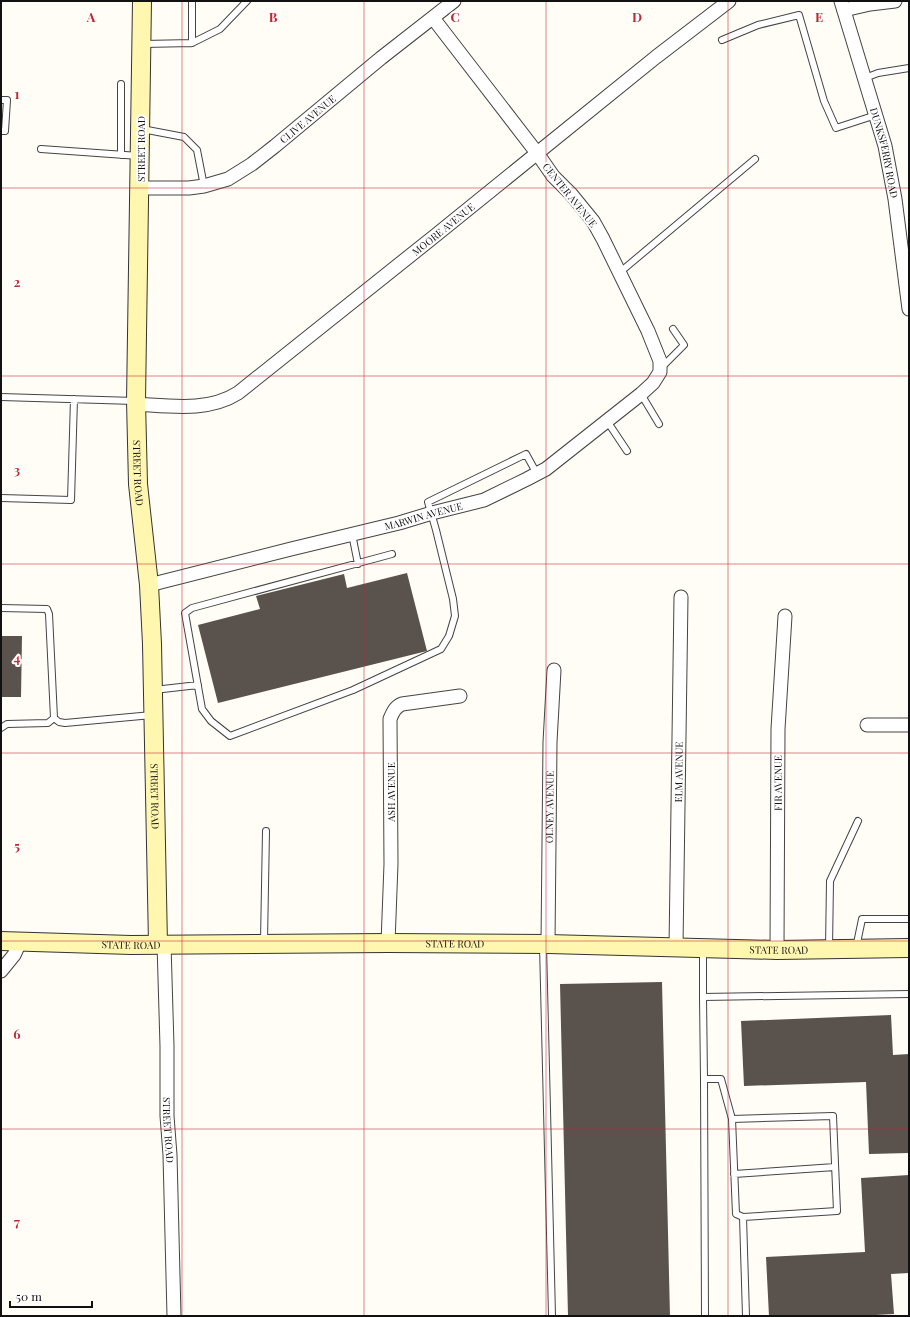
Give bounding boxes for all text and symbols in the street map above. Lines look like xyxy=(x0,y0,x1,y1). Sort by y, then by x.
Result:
text: A xyxy=(86,8,96,25)
text: B xyxy=(269,8,278,25)
text: C xyxy=(450,8,460,25)
text: D xyxy=(632,8,642,25)
text: E xyxy=(815,8,823,25)
text: 1 xyxy=(15,85,20,102)
street label: CLIVE AVENUE xyxy=(277,92,339,146)
street label: DUNKSFERRY ROAD xyxy=(867,106,902,199)
street label: STREET ROAD xyxy=(134,116,148,182)
street label: CENTER AVENUE xyxy=(540,160,600,230)
street label: MOORE AVENUE xyxy=(409,200,477,259)
text: 2 xyxy=(14,273,21,290)
street label: STREET ROAD xyxy=(130,440,147,506)
text: 3 xyxy=(14,461,20,478)
street label: MARWIN AVENUE xyxy=(383,499,464,533)
text: 4 xyxy=(14,649,21,666)
street label: ELM AVENUE xyxy=(671,741,686,803)
street label: FIR AVENUE xyxy=(771,755,785,811)
street label: ASH AVENUE xyxy=(384,762,398,823)
street label: STREET ROAD xyxy=(147,763,163,829)
street label: OLNEY AVENUE xyxy=(542,771,557,843)
text: 5 xyxy=(14,837,20,854)
street label: STATE ROAD xyxy=(425,936,484,951)
street label: STATE ROAD xyxy=(101,937,160,952)
street label: STATE ROAD xyxy=(749,942,808,957)
text: 6 xyxy=(13,1025,21,1042)
street label: STREET ROAD xyxy=(160,1097,177,1163)
text: 7 xyxy=(14,1213,20,1230)
scale bar xyxy=(10,1283,92,1309)
text: 50 m xyxy=(16,1288,42,1304)

